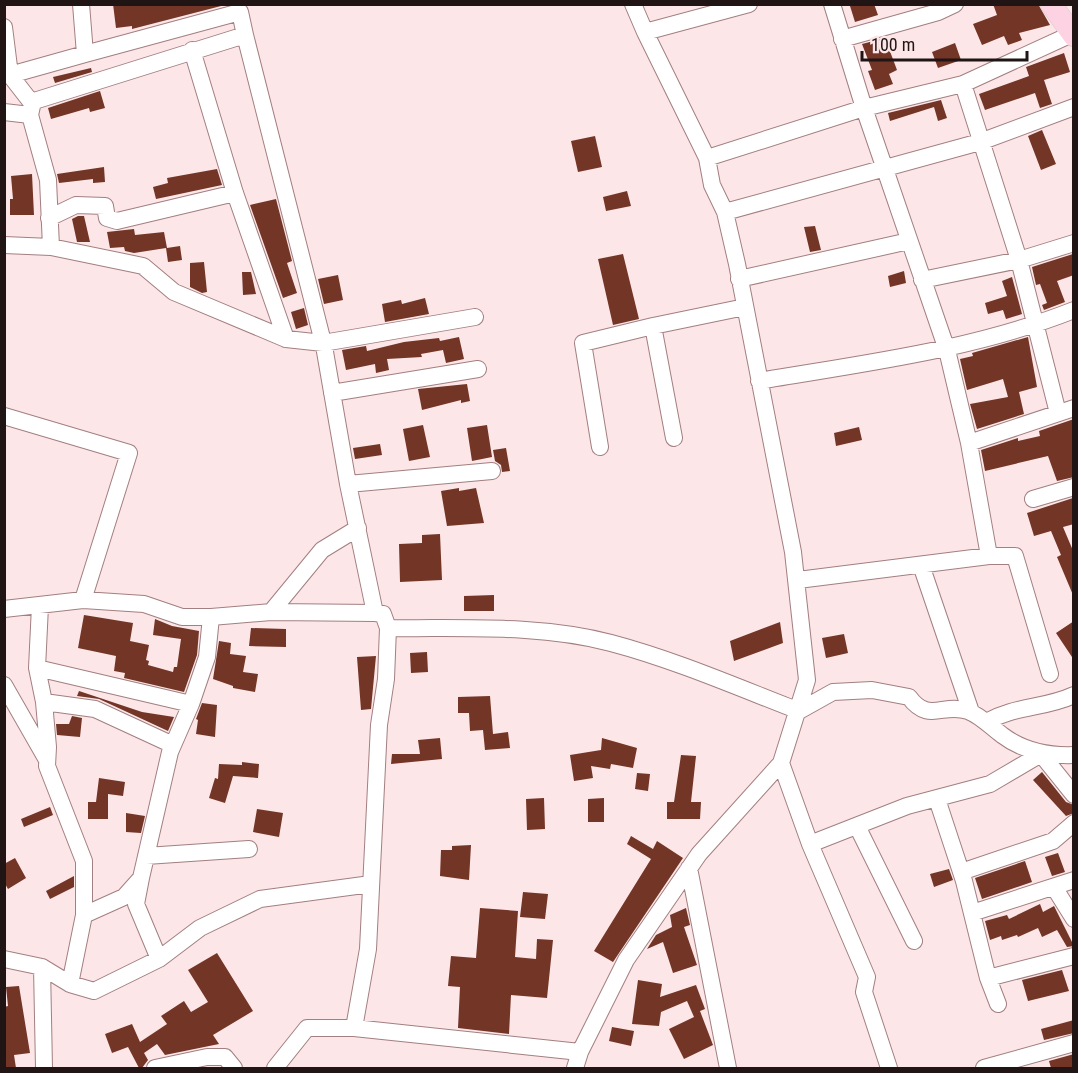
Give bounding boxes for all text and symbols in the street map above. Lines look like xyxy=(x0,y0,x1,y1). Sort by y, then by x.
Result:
scale bar xyxy=(862,24,1027,62)
text: 100 m xyxy=(871,34,915,55)

